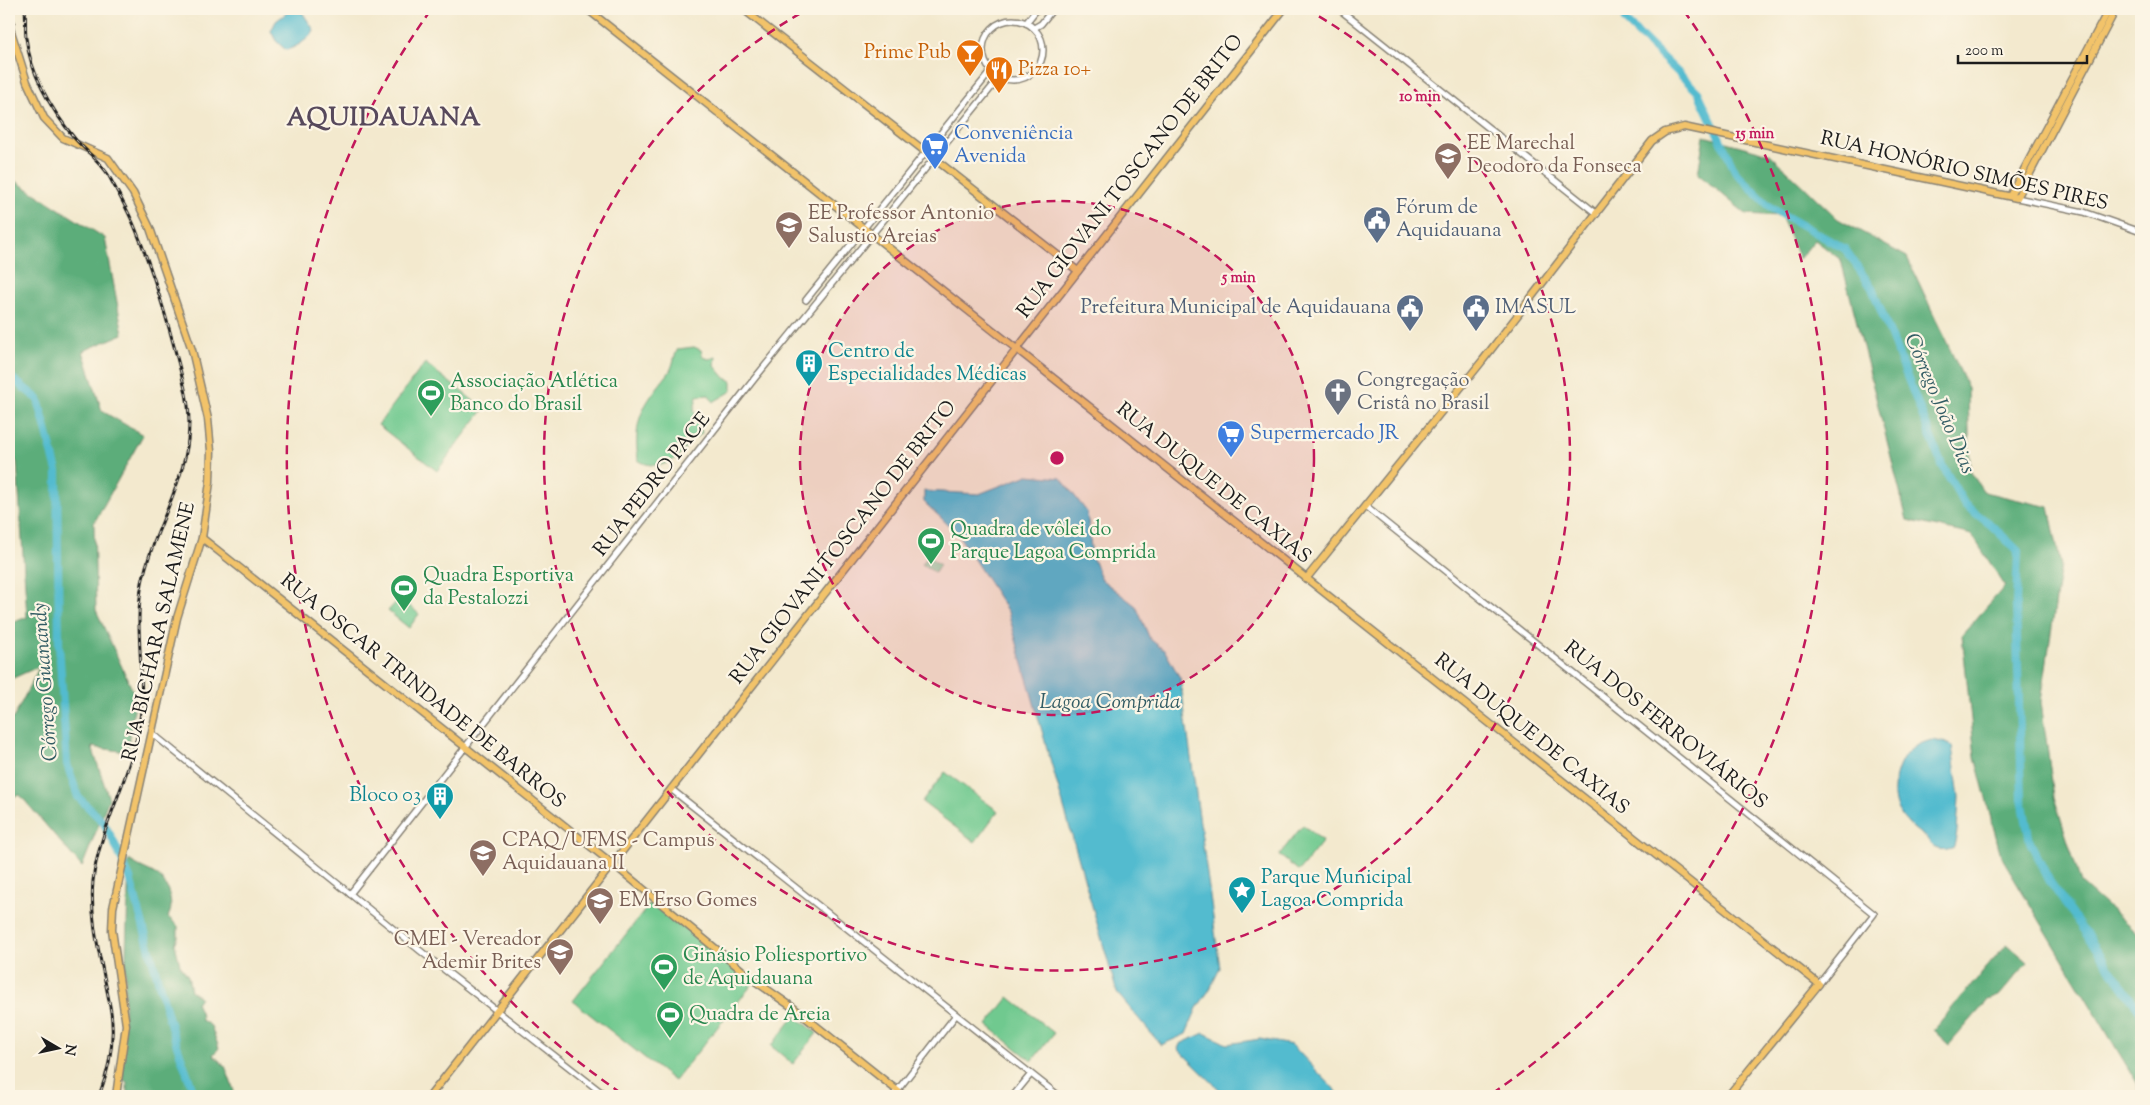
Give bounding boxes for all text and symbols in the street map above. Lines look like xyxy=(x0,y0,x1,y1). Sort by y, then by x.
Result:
street label: RUA GIOVANI TOSCANO DE BRITO xyxy=(1011,29,1251,325)
scale bar xyxy=(1958,32,2086,64)
bar icon: Prime Pub xyxy=(955,38,985,77)
place label: Prime Pub xyxy=(864,39,951,68)
text: 200 m xyxy=(1965,41,2004,62)
restaurant icon: Pizza 10+ xyxy=(984,55,1014,94)
place label: Pizza 10+ xyxy=(1018,56,1091,85)
text: 10 min xyxy=(1399,87,1441,108)
district label: AQUIDAUANA xyxy=(286,101,482,137)
place label: Conveniência Avenida xyxy=(954,120,1073,172)
text: 15 min xyxy=(1736,124,1775,145)
street label: RUA HONÓRIO SIMÕES PIRES xyxy=(1817,124,2111,219)
place label: EE Marechal Deodoro da Fonseca xyxy=(1467,130,1642,182)
supermarket icon: Conveniência Avenida xyxy=(920,131,950,170)
school or university icon: EE Marechal Deodoro da Fonseca xyxy=(1433,141,1463,180)
place label: Fórum de Aquidauana xyxy=(1396,194,1501,246)
place label: EE Professor Antonio Salustio Areias xyxy=(808,200,994,252)
public building icon: Fórum de Aquidauana xyxy=(1362,205,1392,244)
school or university icon: EE Professor Antonio Salustio Areias xyxy=(774,210,804,249)
text: 5 min xyxy=(1221,268,1256,289)
public building icon: Prefeitura Municipal de Aquidauana xyxy=(1395,293,1425,332)
public building icon: IMASUL xyxy=(1461,293,1491,332)
place label: Prefeitura Municipal de Aquidauana xyxy=(1081,294,1391,323)
place label: IMASUL xyxy=(1495,294,1576,323)
water label: Córrego João Dias xyxy=(1896,329,1982,479)
place label: Centro de Especialidades Médicas xyxy=(828,338,1027,390)
building icon: Centro de Especialidades Médicas xyxy=(794,348,824,387)
place label: Congregação Cristâ no Brasil xyxy=(1357,367,1490,419)
place label: Associação Atlética Banco do Brasil xyxy=(450,368,618,420)
church icon: Congregação Cristâ no Brasil xyxy=(1323,377,1353,416)
sports icon: Associação Atlética Banco do Brasil xyxy=(416,378,446,417)
street label: RUA GIOVANI TOSCANO DE BRITO xyxy=(724,395,964,691)
street label: RUA DUQUE DE CAXIAS xyxy=(1109,396,1317,572)
street label: RUA PEDRO PACE xyxy=(587,407,719,563)
supermarket icon: Supermercado JR xyxy=(1216,419,1246,458)
place label: Supermercado JR xyxy=(1250,420,1400,449)
centre of rings xyxy=(1048,449,1066,467)
street label: RUA BICHARA SALAMENE xyxy=(116,499,204,765)
place label: Quadra de vôlei do Parque Lagoa Comprida xyxy=(950,516,1156,568)
sports icon: Quadra de vôlei do Parque Lagoa Comprida xyxy=(916,526,946,565)
place label: Quadra Esportiva da Pestalozzi xyxy=(423,562,574,614)
street label: RUA OSCAR TRINDADE DE BARROS xyxy=(273,568,571,816)
sports icon: Quadra Esportiva da Pestalozzi xyxy=(389,573,419,612)
water label: Córrego Guanandy xyxy=(26,602,66,762)
street label: RUA DOS FERROVIÁRIOS xyxy=(1557,634,1774,817)
street label: RUA DUQUE DE CAXIAS xyxy=(1427,647,1635,823)
water label: Lagoa Comprida xyxy=(1039,688,1181,718)
building icon: Bloco 03 xyxy=(425,781,455,820)
place label: Bloco 03 xyxy=(349,782,421,811)
place label: CPAQ/UFMS - Campus Aquidauana II xyxy=(502,827,715,879)
school or university icon: CPAQ/UFMS - Campus Aquidauana II xyxy=(468,838,498,877)
place label: Parque Municipal Lagoa Comprida xyxy=(1261,864,1412,916)
place icon: Parque Municipal Lagoa Comprida xyxy=(1227,875,1257,914)
school or university icon: EM Erso Gomes xyxy=(585,886,615,925)
place label: EM Erso Gomes xyxy=(619,887,757,916)
place label: CMEI - Vereador Ademir Brites xyxy=(394,926,541,978)
school or university icon: CMEI - Vereador Ademir Brites xyxy=(545,937,575,976)
place label: Ginásio Poliesportivo de Aquidauana xyxy=(683,942,867,994)
sports icon: Ginásio Poliesportivo de Aquidauana xyxy=(649,952,679,991)
sports icon: Quadra de Areia xyxy=(655,1000,685,1039)
place label: Quadra de Areia xyxy=(689,1001,831,1030)
north arrow xyxy=(32,1022,82,1072)
text: N xyxy=(58,1043,80,1057)

